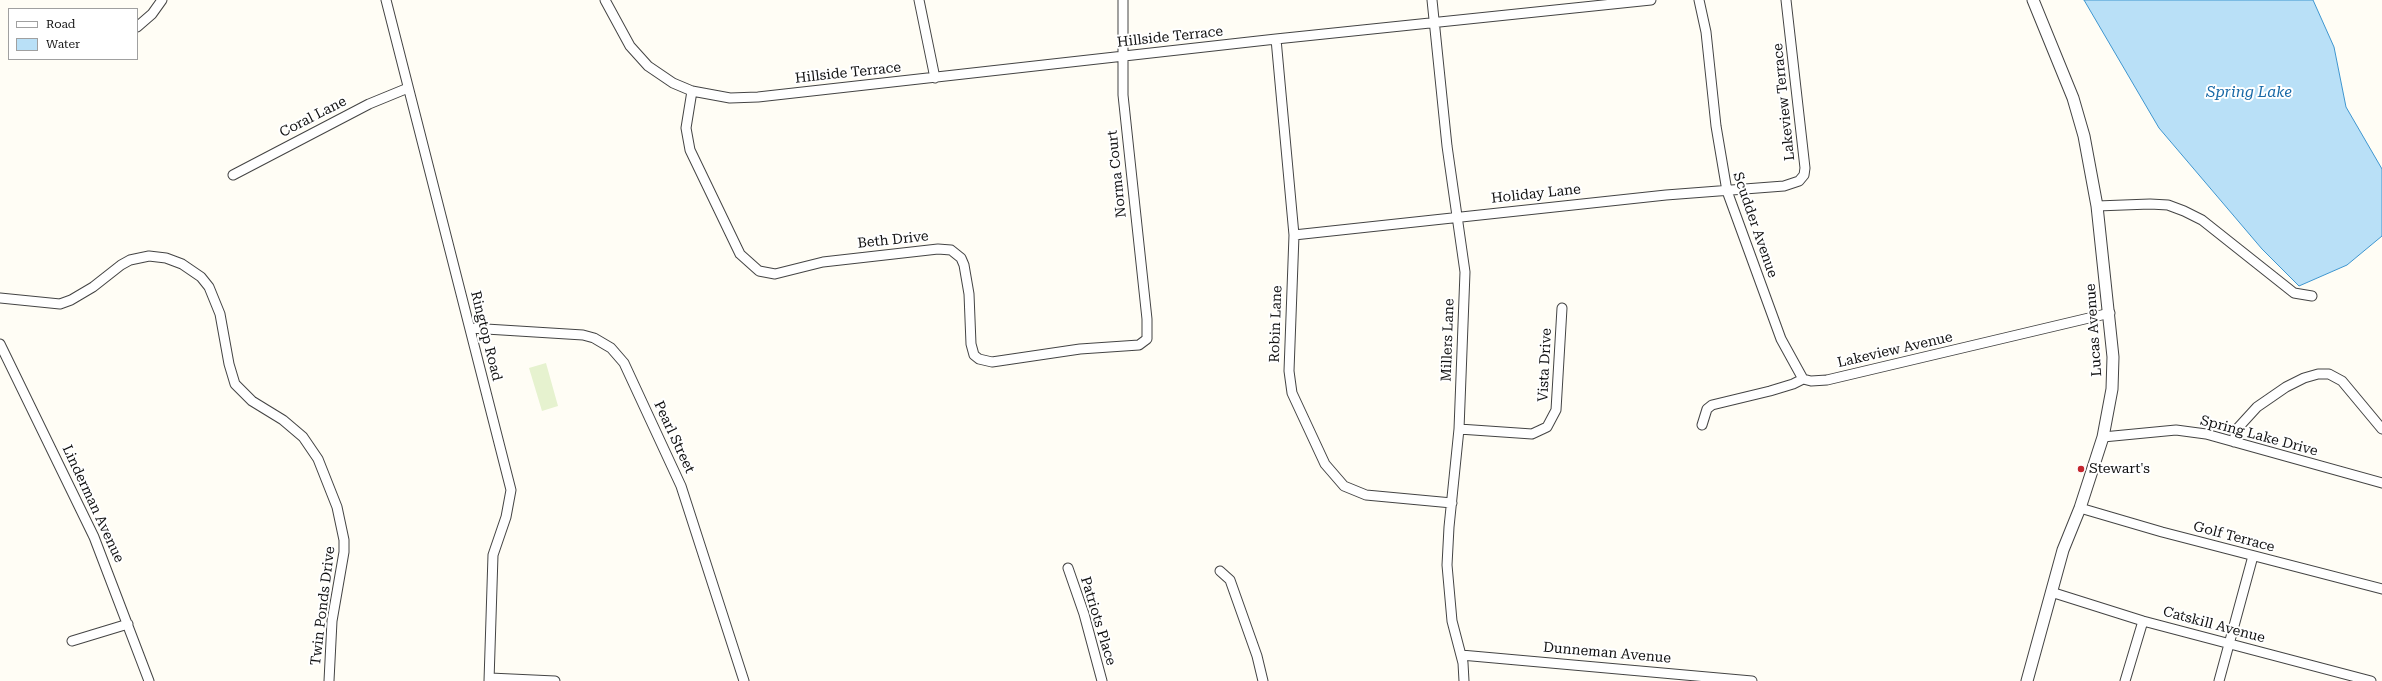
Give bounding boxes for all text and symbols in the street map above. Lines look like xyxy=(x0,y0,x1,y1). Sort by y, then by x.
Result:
legend xyxy=(8,8,138,60)
text: Road xyxy=(46,17,75,31)
street label: Hillside Terrace xyxy=(1116,23,1224,51)
text: Water xyxy=(46,37,80,51)
street label: Lakeview Terrace xyxy=(1769,42,1799,162)
street label: Hillside Terrace xyxy=(794,59,902,87)
water label: Spring Lake xyxy=(2206,84,2292,102)
street label: Coral Lane xyxy=(277,93,349,141)
street label: Norma Court xyxy=(1104,129,1130,219)
street label: Scudder Avenue xyxy=(1729,170,1781,280)
street label: Holiday Lane xyxy=(1490,181,1582,207)
street label: Beth Drive xyxy=(857,228,929,252)
street label: Lucas Avenue xyxy=(2082,283,2106,377)
street label: Robin Lane xyxy=(1266,285,1286,363)
street label: Ringtop Road xyxy=(467,289,505,383)
street label: Millers Lane xyxy=(1438,298,1458,382)
street label: Vista Drive xyxy=(1535,328,1555,402)
street label: Lakeview Avenue xyxy=(1836,329,1954,371)
street label: Pearl Street xyxy=(650,398,698,476)
street label: Spring Lake Drive xyxy=(2198,412,2320,460)
street label: Linderman Avenue xyxy=(58,443,128,565)
place label: Stewart's xyxy=(2089,461,2150,477)
marker: Stewart's xyxy=(2076,464,2086,474)
street label: Golf Terrace xyxy=(2191,518,2277,556)
street label: Twin Ponds Drive xyxy=(307,545,339,667)
street label: Patriots Place xyxy=(1077,575,1119,667)
street label: Catskill Avenue xyxy=(2161,603,2267,647)
street label: Dunneman Avenue xyxy=(1542,639,1672,667)

